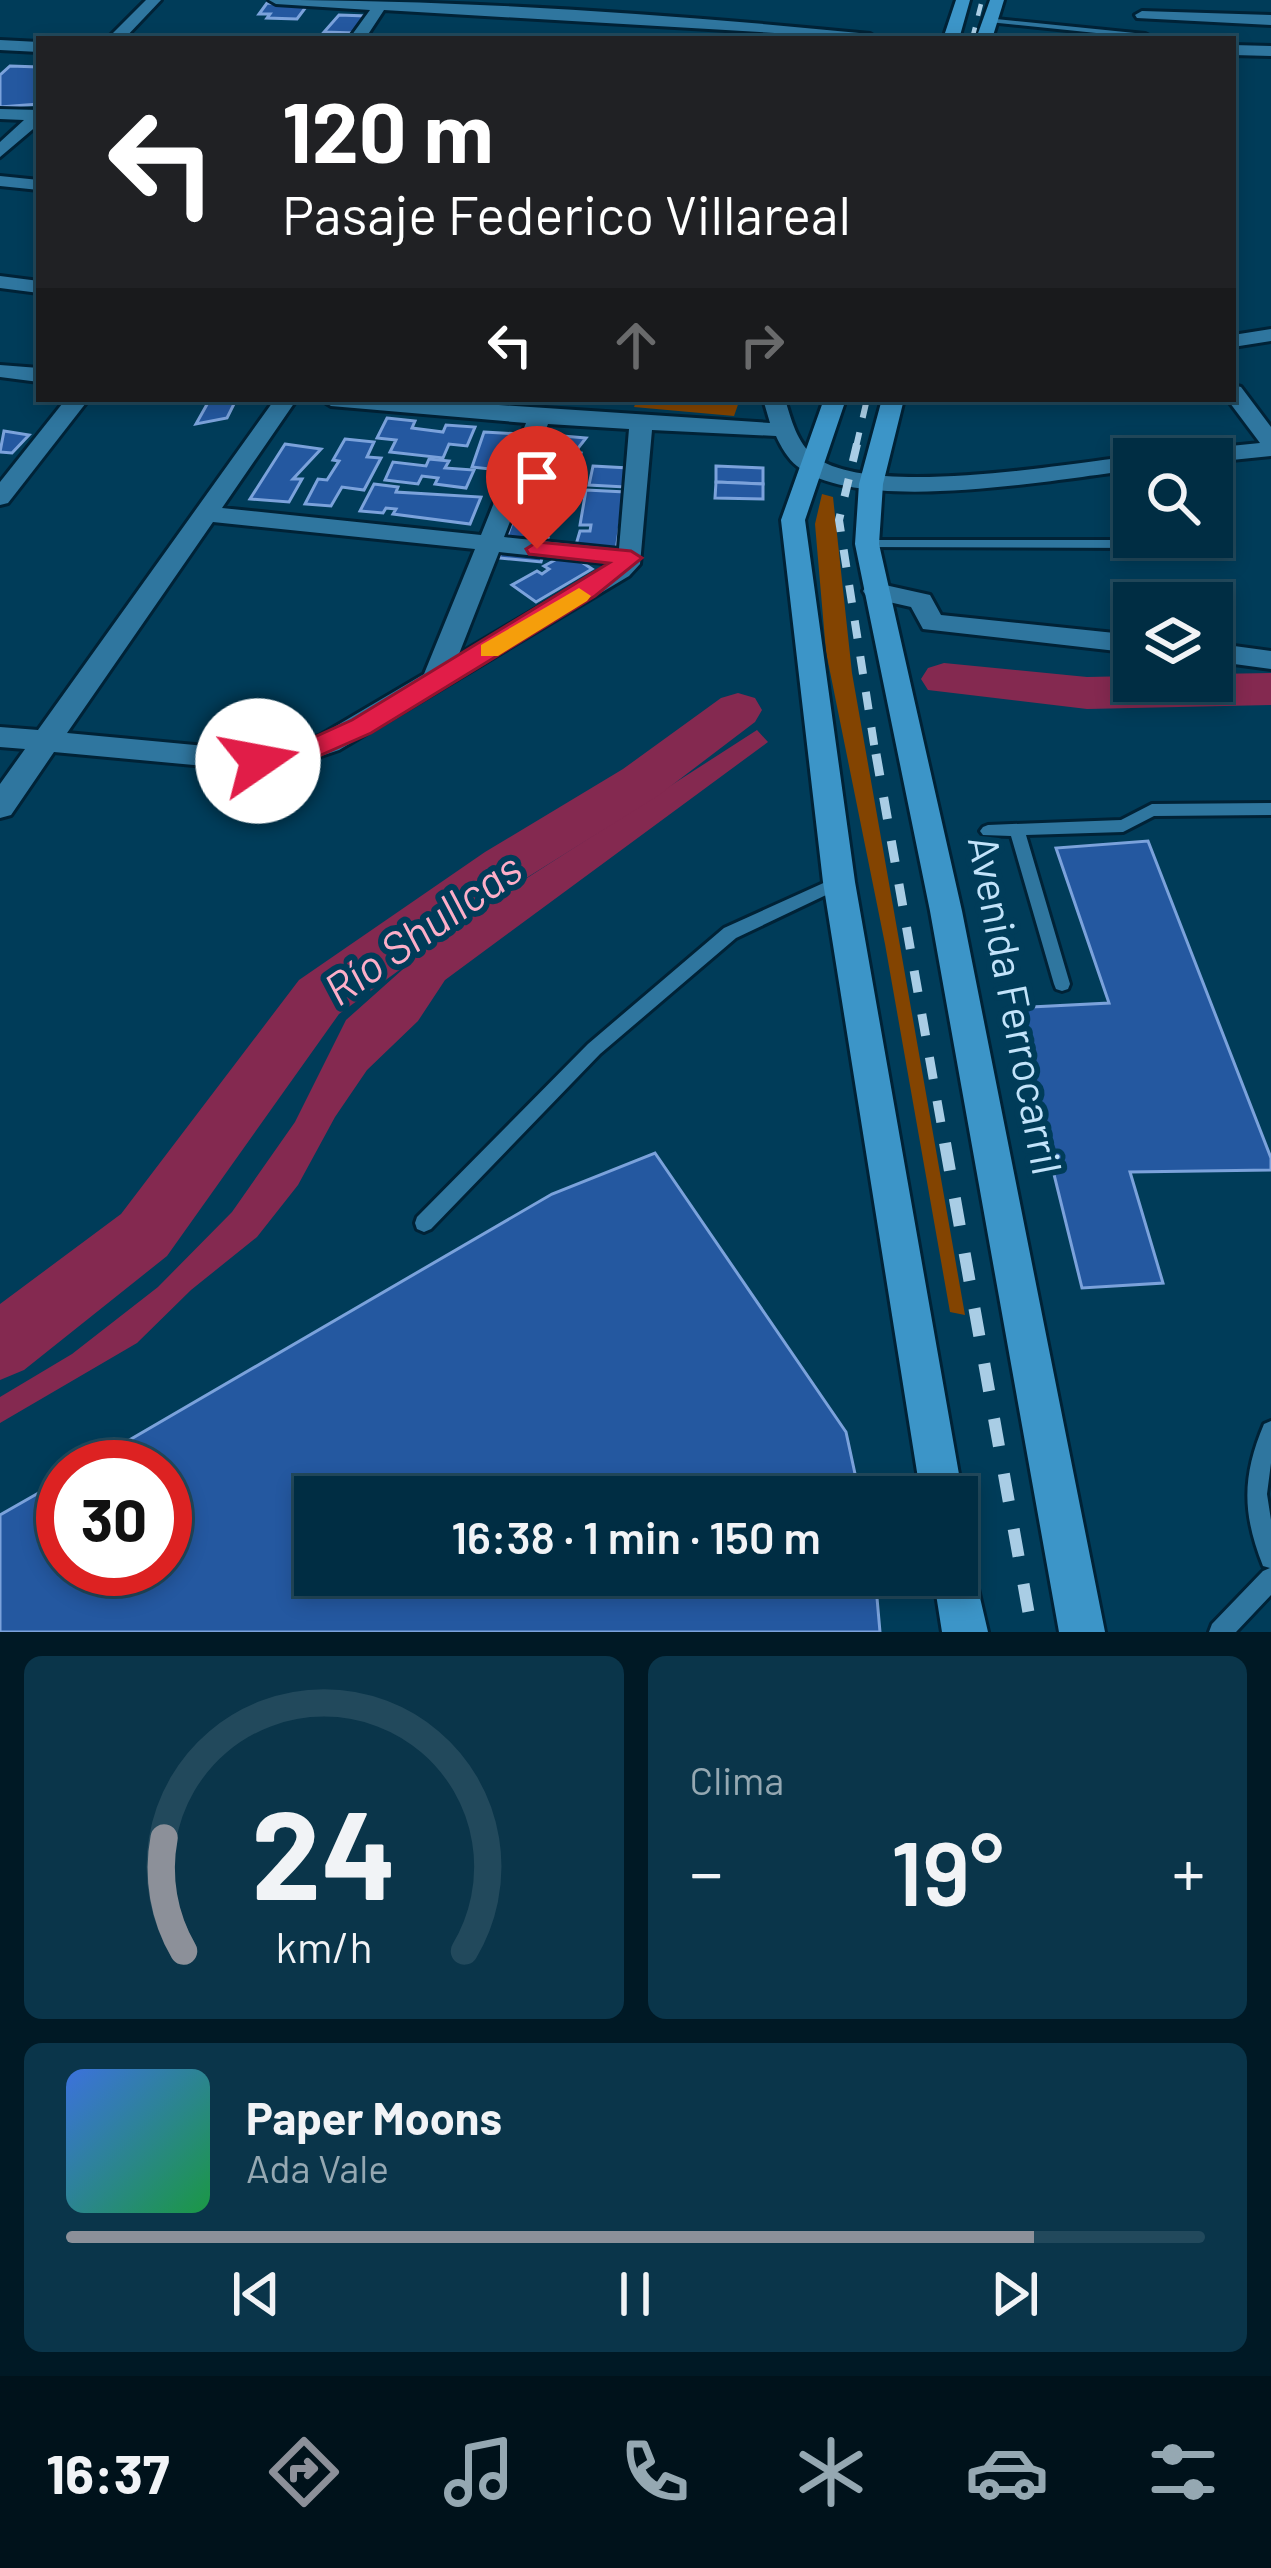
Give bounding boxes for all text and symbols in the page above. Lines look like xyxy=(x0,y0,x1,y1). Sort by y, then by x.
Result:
text: 120 m xyxy=(282,79,494,180)
icon: left xyxy=(84,84,240,240)
text: Pasaje Federico Villareal xyxy=(282,181,851,246)
icon: left xyxy=(477,312,543,378)
icon: ahead xyxy=(603,312,669,378)
icon: right xyxy=(729,312,795,378)
pin xyxy=(486,426,588,549)
map controls xyxy=(1113,438,1233,702)
button: search xyxy=(1113,438,1233,558)
icon: arrive xyxy=(504,444,570,510)
button: layers xyxy=(1113,582,1233,702)
position arrow xyxy=(195,698,321,824)
street label: Avenida Ferrocarril xyxy=(960,831,1074,1178)
water label: Río Shullcas xyxy=(313,840,531,1015)
speed limit sign: 30 xyxy=(36,1440,192,1596)
text: 16:38 · 1 min · 150 m xyxy=(451,1509,821,1563)
text: Clima xyxy=(690,1756,784,1803)
text: 24 xyxy=(251,1775,396,1925)
text: 19° xyxy=(891,1816,1004,1924)
text: − xyxy=(690,1831,723,1910)
text: + xyxy=(1172,1831,1205,1910)
text: km/h xyxy=(275,1919,372,1971)
text: Paper Moons xyxy=(246,2090,502,2144)
text: Ada Vale xyxy=(246,2144,389,2191)
icon: previous xyxy=(223,2261,289,2327)
icon: pause xyxy=(602,2261,668,2327)
icon: next xyxy=(982,2261,1048,2327)
icon: directions xyxy=(262,2430,346,2514)
icon: music xyxy=(437,2430,521,2514)
icon: phone xyxy=(613,2430,697,2514)
icon: climate xyxy=(789,2430,873,2514)
icon: car xyxy=(965,2430,1049,2514)
icon: filters xyxy=(1141,2430,1225,2514)
text: 16:37 xyxy=(46,2440,170,2505)

